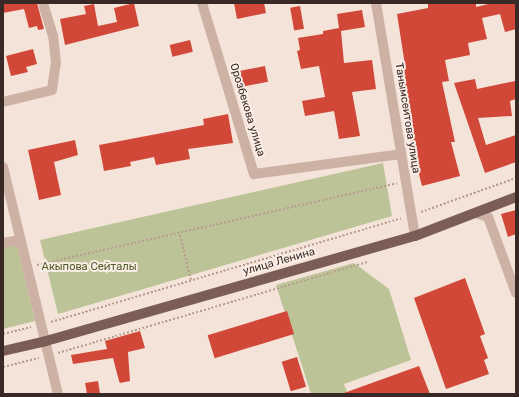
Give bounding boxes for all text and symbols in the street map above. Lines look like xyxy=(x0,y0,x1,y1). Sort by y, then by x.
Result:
street label: Орозбекова улица xyxy=(227,62,267,158)
street label: Танымсеитова улица xyxy=(392,62,422,174)
street label: улица Ленина xyxy=(241,245,317,279)
park label: Акыпова Сейталы xyxy=(42,260,136,274)

